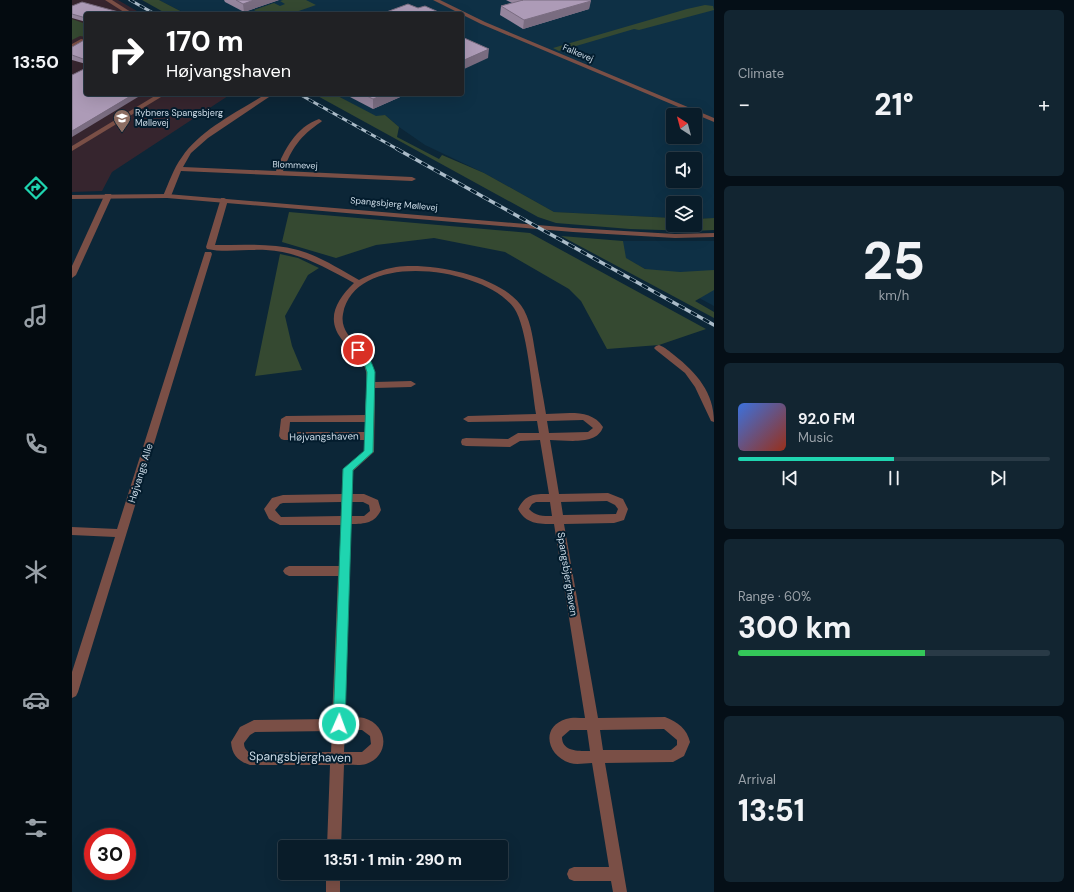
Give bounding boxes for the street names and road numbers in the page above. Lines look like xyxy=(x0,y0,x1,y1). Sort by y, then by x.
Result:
street label: Falkevej xyxy=(561,41,595,65)
street label: Blommevej xyxy=(272,158,318,172)
street label: Spangsbjerg Møllevej xyxy=(350,194,438,214)
street label: Højvangshaven xyxy=(289,429,359,444)
street label: Højvangs Alle xyxy=(125,442,156,504)
street label: Spangsbjerghaven xyxy=(554,531,581,617)
street label: Spangsbjerghaven xyxy=(249,748,351,766)

